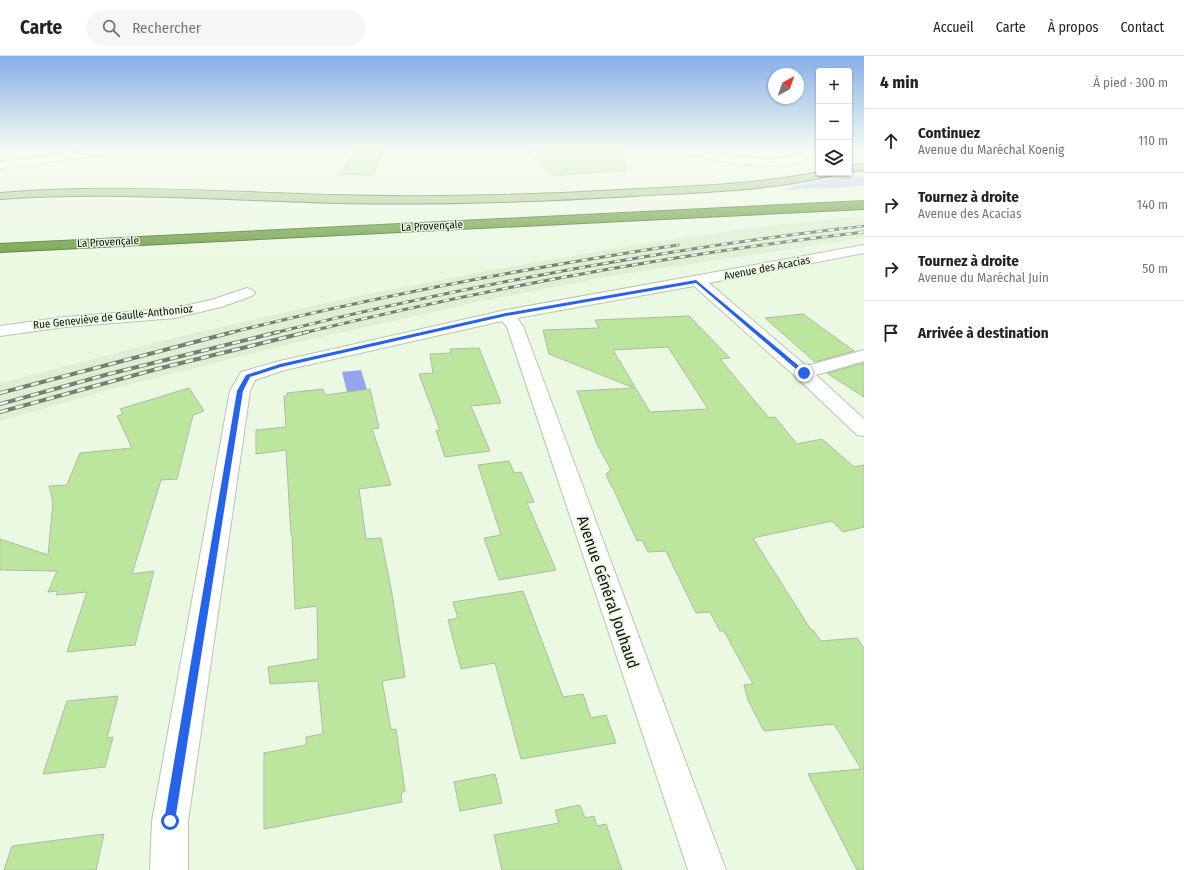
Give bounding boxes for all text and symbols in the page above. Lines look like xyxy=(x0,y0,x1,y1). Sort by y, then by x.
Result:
search box xyxy=(86,10,366,46)
text: Carte xyxy=(20,16,62,39)
icon: search xyxy=(100,17,122,39)
text: Rechercher xyxy=(132,19,201,37)
text: Accueil xyxy=(933,19,974,36)
text: Carte xyxy=(996,19,1026,36)
text: À propos xyxy=(1048,19,1099,36)
text: Contact xyxy=(1121,19,1164,36)
north arrow xyxy=(768,68,804,104)
map controls xyxy=(816,68,852,176)
button: + xyxy=(816,68,852,104)
text: 4 min xyxy=(880,72,919,93)
text: À pied · 300 m xyxy=(1093,75,1168,90)
button: − xyxy=(816,104,852,140)
text: Continuez xyxy=(918,124,980,142)
icon: ahead xyxy=(880,130,902,152)
text: 110 m xyxy=(1138,133,1168,148)
button: layers xyxy=(816,140,852,176)
text: Avenue du Maréchal Koenig xyxy=(918,142,1064,157)
text: Tournez à droite xyxy=(918,188,1019,206)
icon: right xyxy=(880,194,902,216)
text: 140 m xyxy=(1137,197,1168,212)
text: Avenue des Acacias xyxy=(918,206,1021,221)
street label: La Provençale xyxy=(401,218,463,234)
street label: La Provençale xyxy=(77,234,139,250)
text: Tournez à droite xyxy=(918,252,1019,270)
street label: Avenue des Acacias xyxy=(723,253,811,283)
icon: right xyxy=(880,258,902,280)
text: 50 m xyxy=(1142,261,1168,276)
text: Avenue du Maréchal Juin xyxy=(918,270,1049,285)
street label: Rue Geneviève de Gaulle-Anthonioz xyxy=(33,302,194,332)
icon: arrive xyxy=(880,322,902,344)
text: Arrivée à destination xyxy=(918,324,1049,342)
route end xyxy=(795,364,813,382)
street label: Avenue Général Jouhaud xyxy=(573,513,643,671)
route start xyxy=(161,812,179,830)

